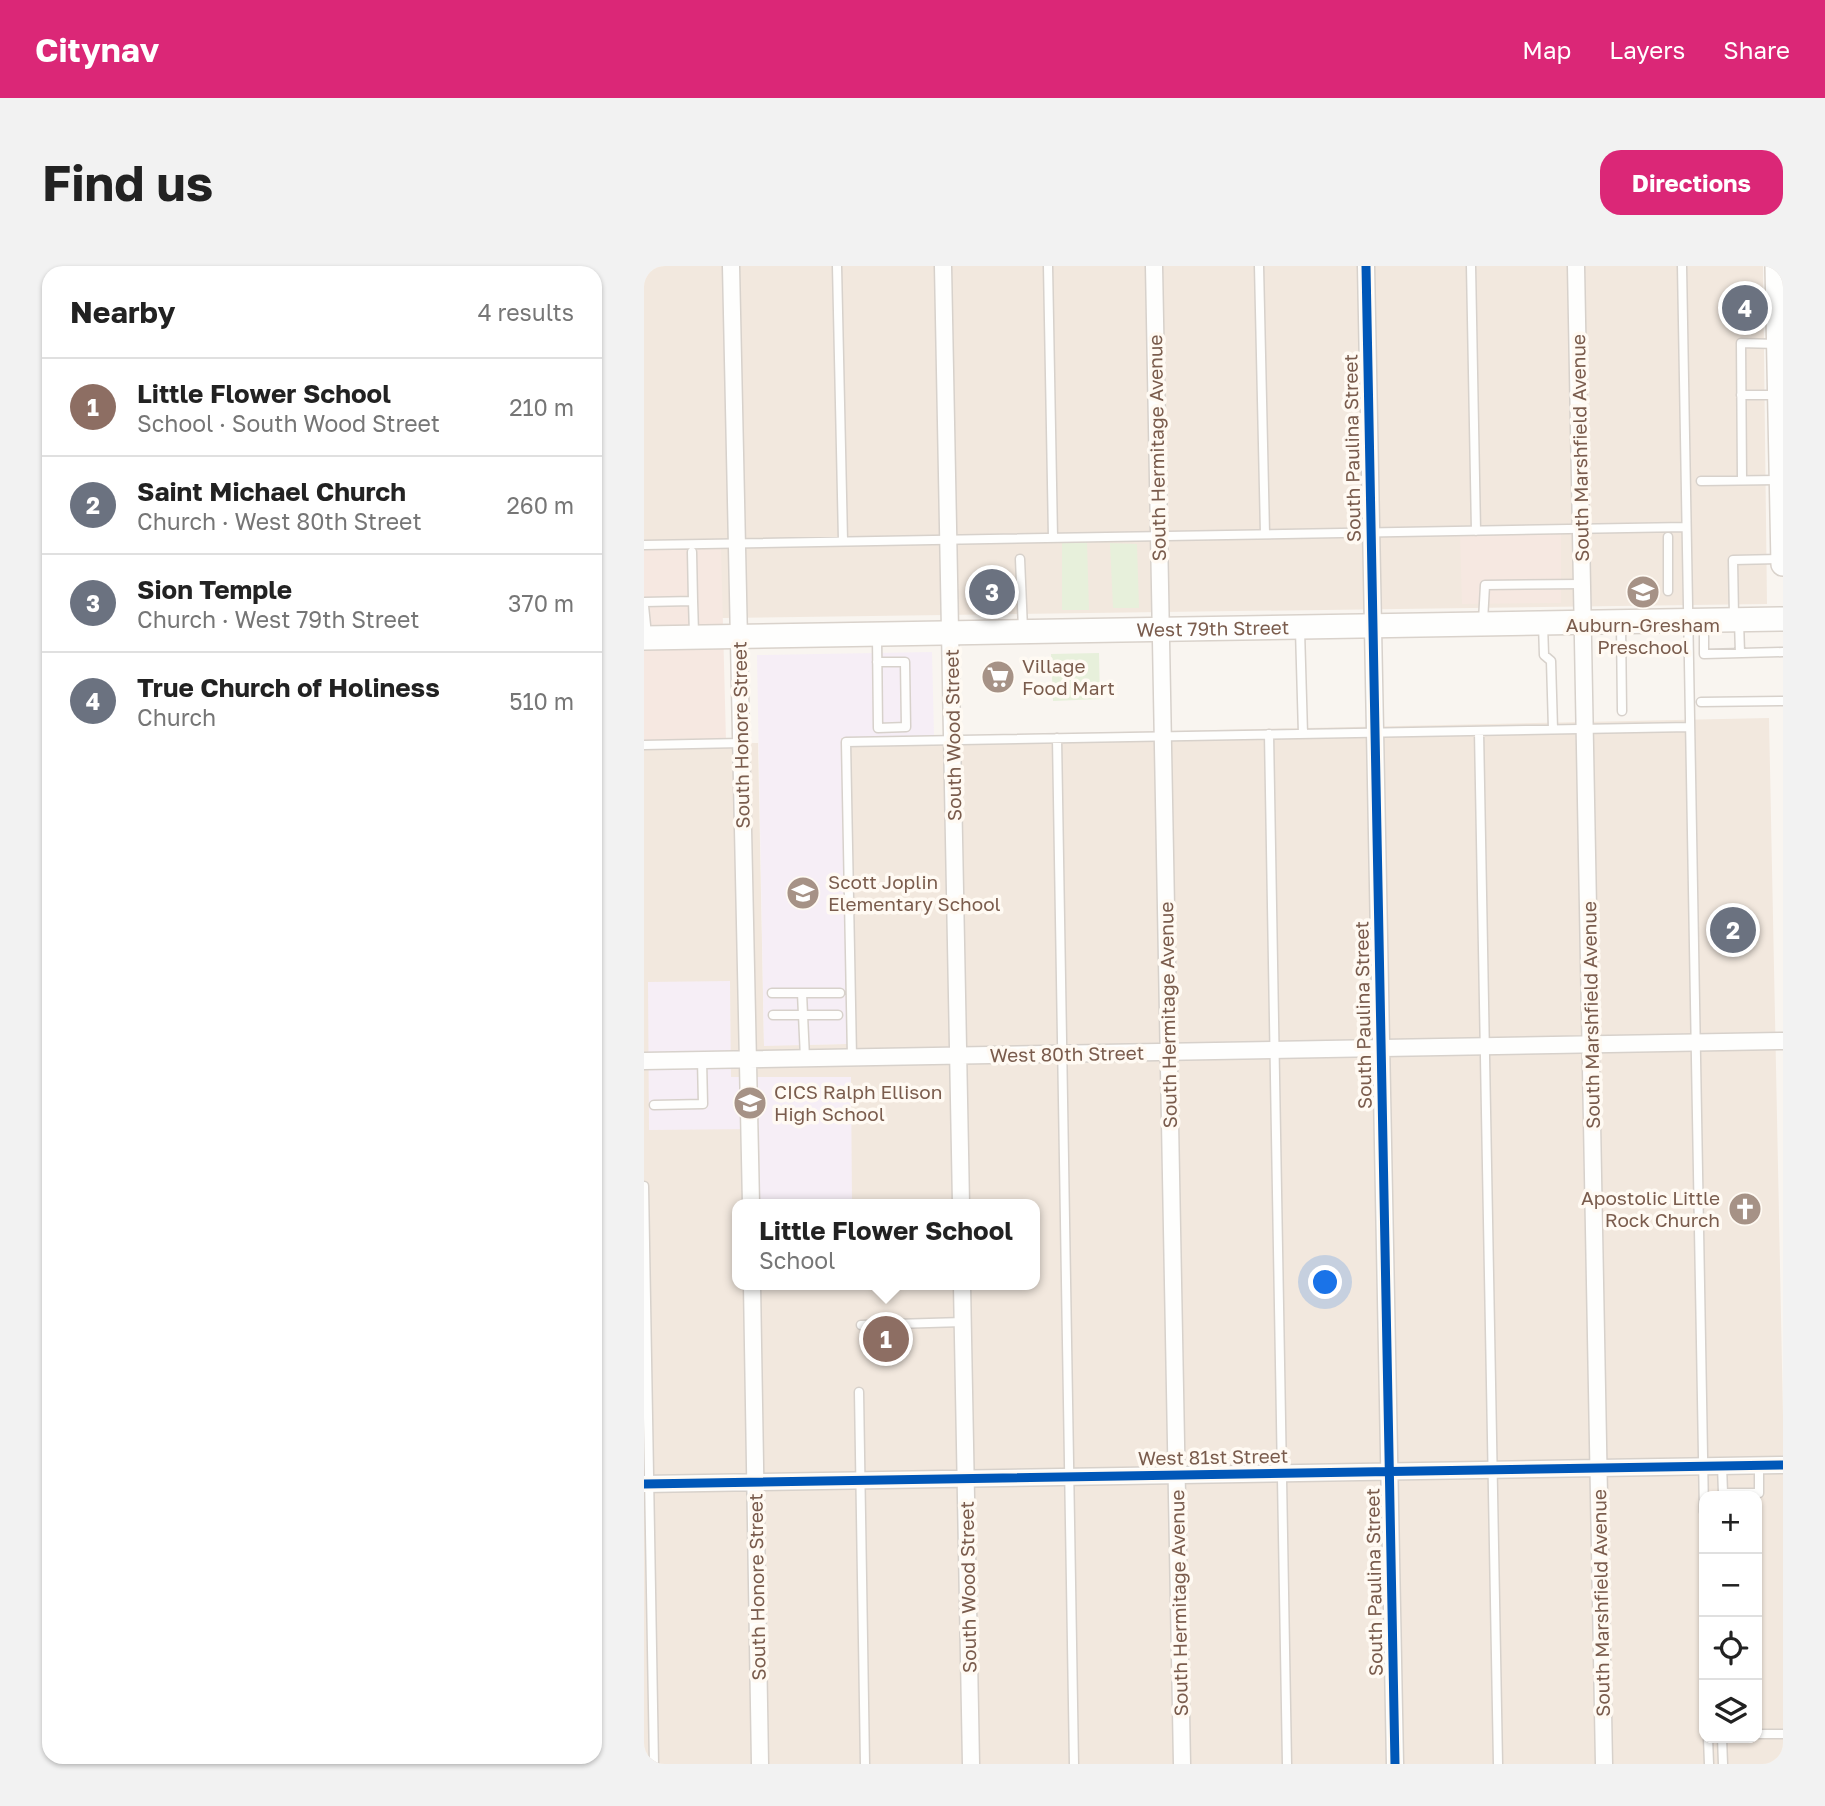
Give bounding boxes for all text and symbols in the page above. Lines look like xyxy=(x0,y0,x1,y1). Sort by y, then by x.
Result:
text: Citynav xyxy=(35,30,159,69)
text: Map xyxy=(1522,35,1571,64)
text: Layers xyxy=(1609,35,1685,64)
text: Share xyxy=(1723,35,1790,64)
button: Directions xyxy=(1600,150,1783,215)
text: Find us xyxy=(42,153,213,212)
pin: 4 xyxy=(1722,282,1768,334)
text: Nearby xyxy=(70,294,175,330)
text: 4 results xyxy=(478,298,574,326)
street label: South Hermitage Avenue xyxy=(1143,334,1170,562)
street label: South Marshfield Avenue xyxy=(1566,334,1593,562)
street label: South Paulina Street xyxy=(1338,354,1365,542)
text: Little Flower School xyxy=(137,378,391,409)
text: 1 xyxy=(87,393,99,421)
text: 210 m xyxy=(509,393,574,421)
text: School · South Wood Street xyxy=(137,409,440,437)
text: Saint Michael Church xyxy=(137,476,406,507)
text: 2 xyxy=(86,491,100,519)
text: 260 m xyxy=(506,491,574,519)
text: Church · West 80th Street xyxy=(137,507,422,535)
pin: 3 xyxy=(969,566,1015,618)
school or university icon: Auburn-Gresham Preschool xyxy=(1624,573,1662,611)
text: Sion Temple xyxy=(137,574,292,605)
text: 3 xyxy=(86,589,100,617)
text: 370 m xyxy=(508,589,574,617)
text: Church · West 79th Street xyxy=(137,605,419,633)
place label: Auburn-Gresham Preschool xyxy=(1566,613,1720,658)
street label: West 79th Street xyxy=(1136,615,1290,641)
street label: South Honore Street xyxy=(727,641,754,829)
street label: South Wood Street xyxy=(940,649,965,821)
place label: Village Food Mart xyxy=(1022,654,1115,699)
supermarket icon: Village Food Mart xyxy=(979,658,1017,696)
text: True Church of Holiness xyxy=(137,672,440,703)
text: 4 xyxy=(86,687,100,715)
text: 510 m xyxy=(509,687,574,715)
text: Church xyxy=(137,703,216,731)
place label: Scott Joplin Elementary School xyxy=(828,870,1001,915)
school or university icon: Scott Joplin Elementary School xyxy=(784,874,822,912)
street label: South Hermitage Avenue xyxy=(1154,901,1181,1129)
street label: South Marshfield Avenue xyxy=(1577,901,1604,1129)
pin: 2 xyxy=(1710,904,1756,956)
street label: South Paulina Street xyxy=(1349,921,1376,1109)
street label: West 80th Street xyxy=(990,1041,1144,1066)
place label: CICS Ralph Ellison High School xyxy=(774,1080,942,1125)
school or university icon: CICS Ralph Ellison High School xyxy=(731,1084,769,1122)
place label: Apostolic Little Rock Church xyxy=(1581,1186,1720,1231)
church icon: Apostolic Little Rock Church xyxy=(1726,1190,1764,1228)
popup xyxy=(732,1199,1040,1290)
text: Little Flower School xyxy=(759,1215,1013,1246)
text: School xyxy=(759,1246,835,1274)
your location xyxy=(1308,1265,1342,1299)
pin: 1 xyxy=(863,1313,909,1365)
street label: West 81st Street xyxy=(1138,1444,1288,1469)
street label: South Paulina Street xyxy=(1360,1488,1387,1676)
street label: South Hermitage Avenue xyxy=(1165,1489,1192,1717)
street label: South Marshfield Avenue xyxy=(1587,1489,1614,1717)
map controls xyxy=(1699,1491,1762,1743)
button: + xyxy=(1699,1491,1762,1554)
street label: South Honore Street xyxy=(743,1493,770,1681)
street label: South Wood Street xyxy=(955,1501,980,1673)
button: − xyxy=(1699,1554,1762,1617)
button: locate xyxy=(1699,1617,1762,1680)
button: layers xyxy=(1699,1680,1762,1743)

